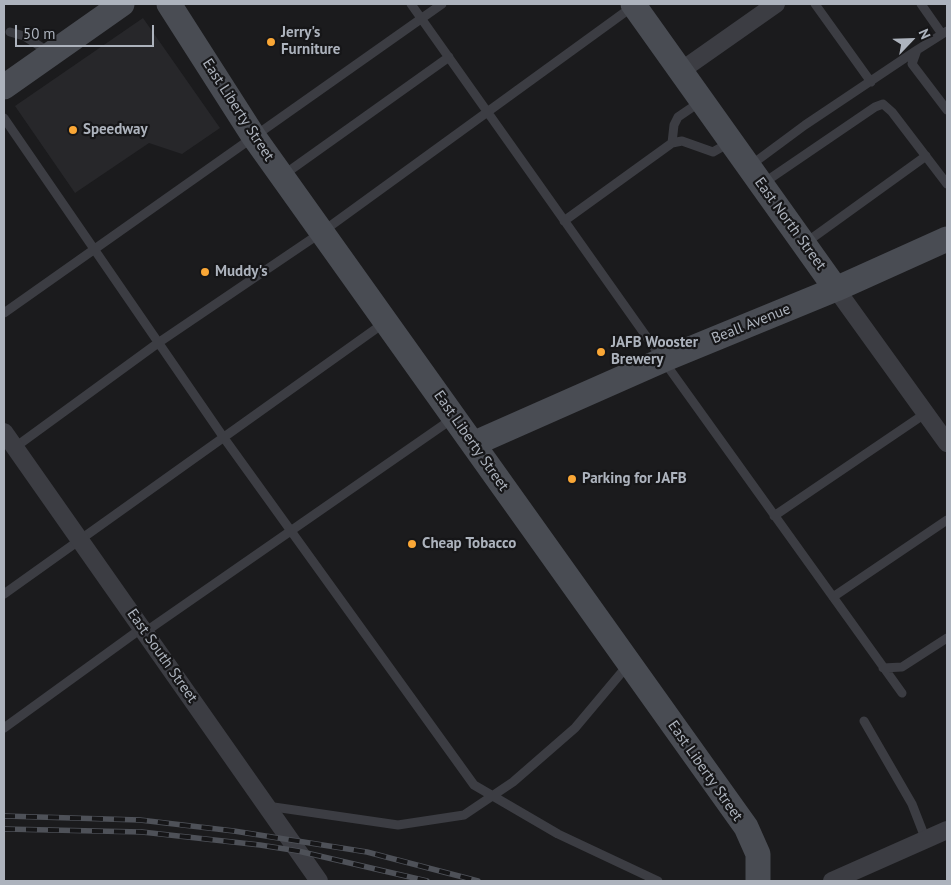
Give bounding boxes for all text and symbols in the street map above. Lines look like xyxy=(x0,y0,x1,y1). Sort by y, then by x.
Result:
scale bar xyxy=(18,15,156,47)
north arrow xyxy=(886,15,936,65)
text: 50 m xyxy=(23,24,56,43)
place label: Jerry's Furniture xyxy=(281,24,340,59)
text: N xyxy=(915,26,935,42)
marker: Jerry's Furniture xyxy=(265,36,277,48)
street label: East Liberty Street xyxy=(198,55,278,165)
place label: Speedway xyxy=(83,121,148,139)
marker: Speedway xyxy=(67,124,79,136)
street label: East North Street xyxy=(750,174,830,274)
place label: Muddy's xyxy=(215,263,267,281)
marker: Muddy's xyxy=(199,266,211,278)
street label: Beall Avenue xyxy=(709,300,793,348)
place label: JAFB Wooster Brewery xyxy=(611,334,698,369)
marker: JAFB Wooster Brewery xyxy=(595,346,607,358)
street label: East Liberty Street xyxy=(430,387,512,495)
place label: Parking for JAFB xyxy=(582,470,687,488)
marker: Parking for JAFB xyxy=(566,473,578,485)
place label: Cheap Tobacco xyxy=(422,535,516,553)
marker: Cheap Tobacco xyxy=(406,538,418,550)
street label: East South Street xyxy=(123,606,201,706)
street label: East Liberty Street xyxy=(664,717,746,825)

